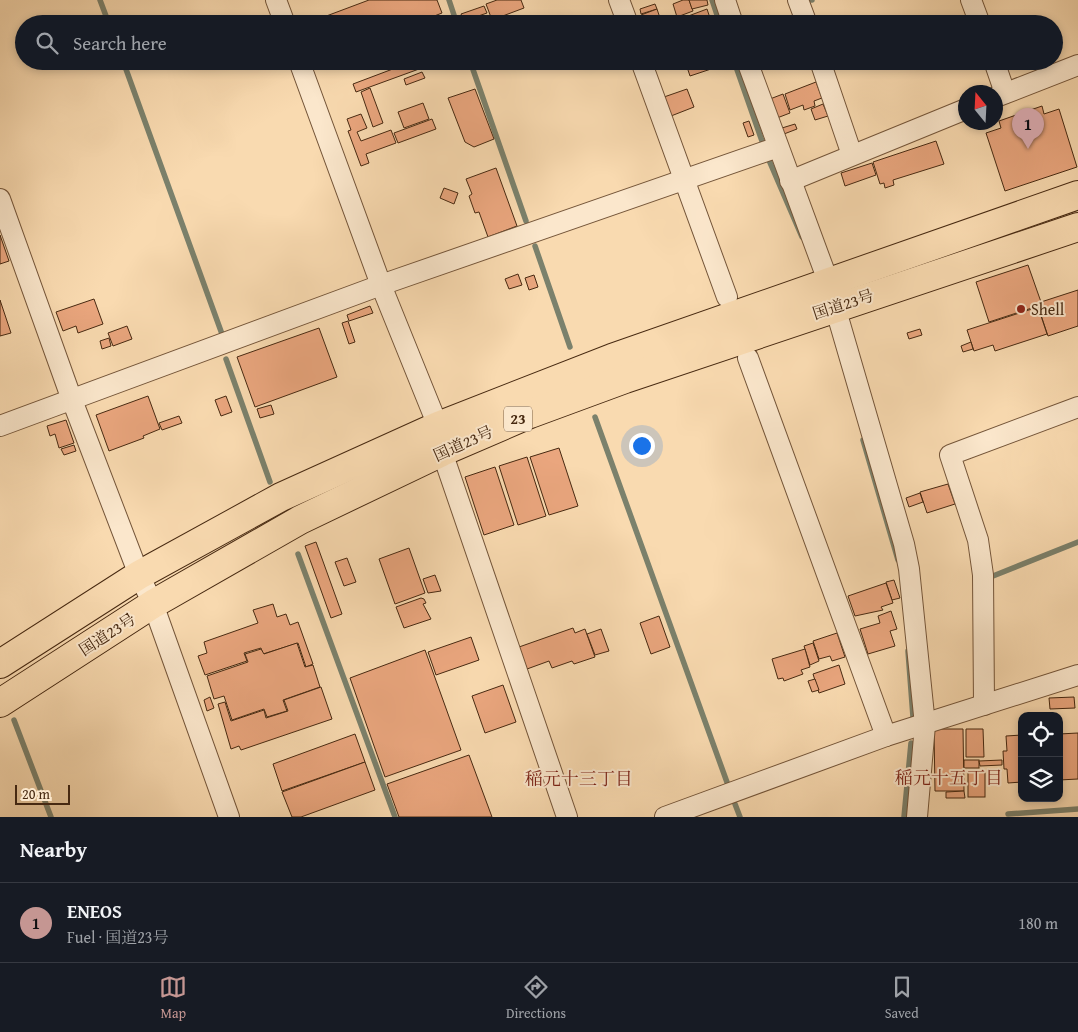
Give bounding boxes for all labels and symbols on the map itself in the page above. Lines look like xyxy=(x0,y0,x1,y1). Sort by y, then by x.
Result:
north arrow xyxy=(958,85,1003,130)
pin: 1 xyxy=(1012,108,1044,149)
street label: 国道23号 xyxy=(809,283,877,325)
place label: Shell xyxy=(1031,297,1065,321)
marker: Shell xyxy=(1015,303,1027,315)
road number: 23 xyxy=(504,406,532,432)
street label: 国道23号 xyxy=(429,419,497,467)
your location xyxy=(629,433,655,459)
street label: 国道23号 xyxy=(74,607,140,661)
district label: 稲元十五丁目 xyxy=(895,764,1003,791)
district label: 稲元十三丁目 xyxy=(525,765,633,792)
scale bar xyxy=(15,782,70,805)

